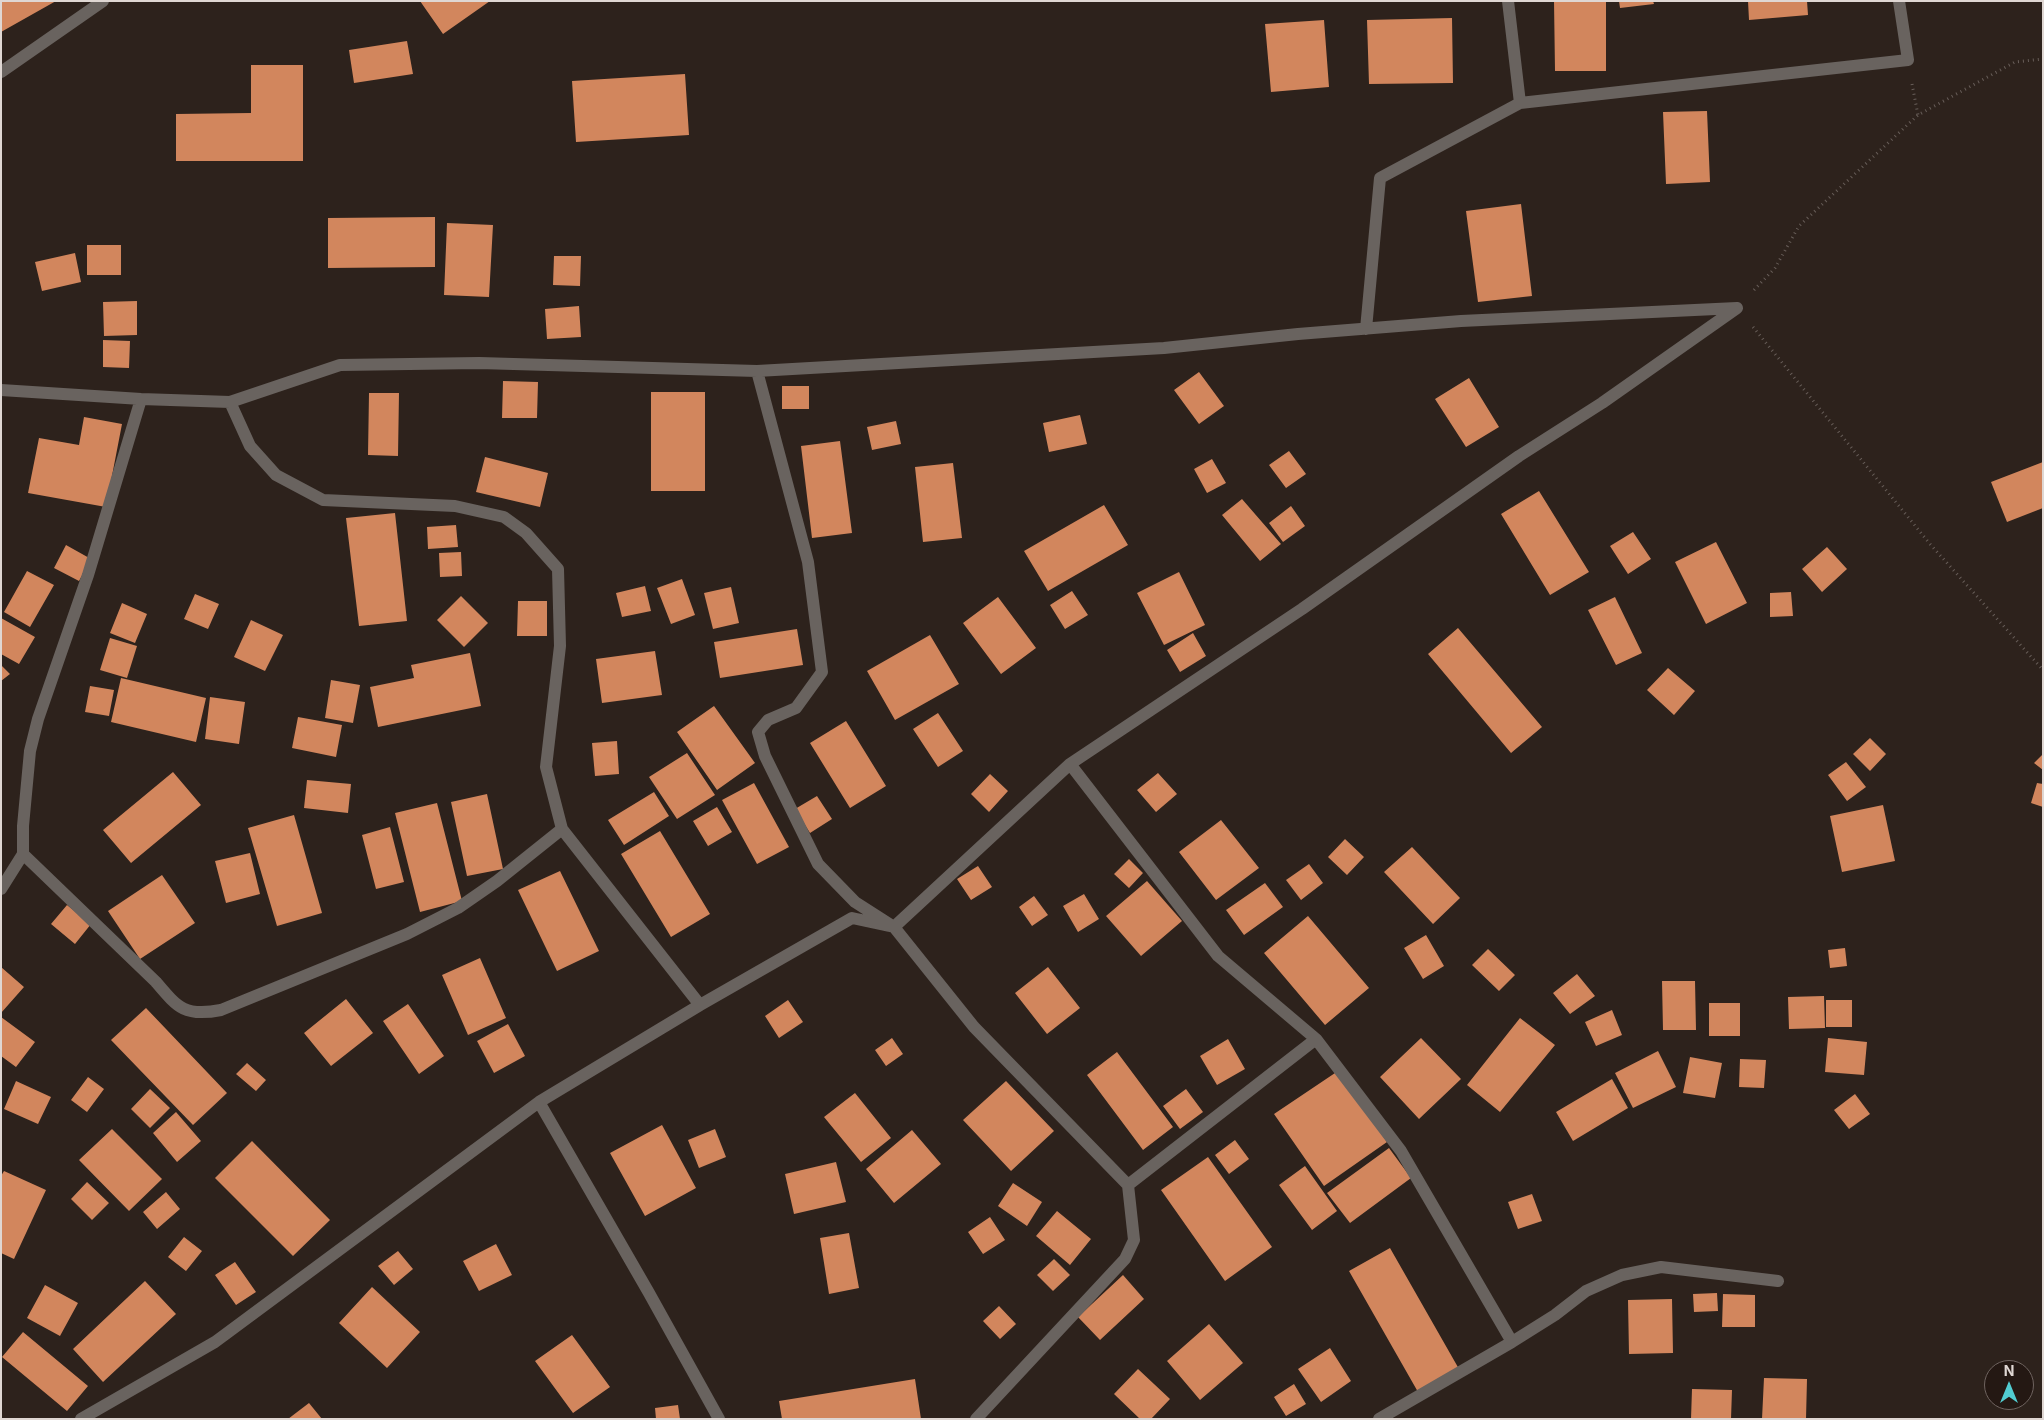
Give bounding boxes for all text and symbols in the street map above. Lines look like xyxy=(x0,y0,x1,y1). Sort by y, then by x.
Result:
north arrow xyxy=(1984,1360,2034,1410)
text: N xyxy=(2004,1362,2014,1379)

